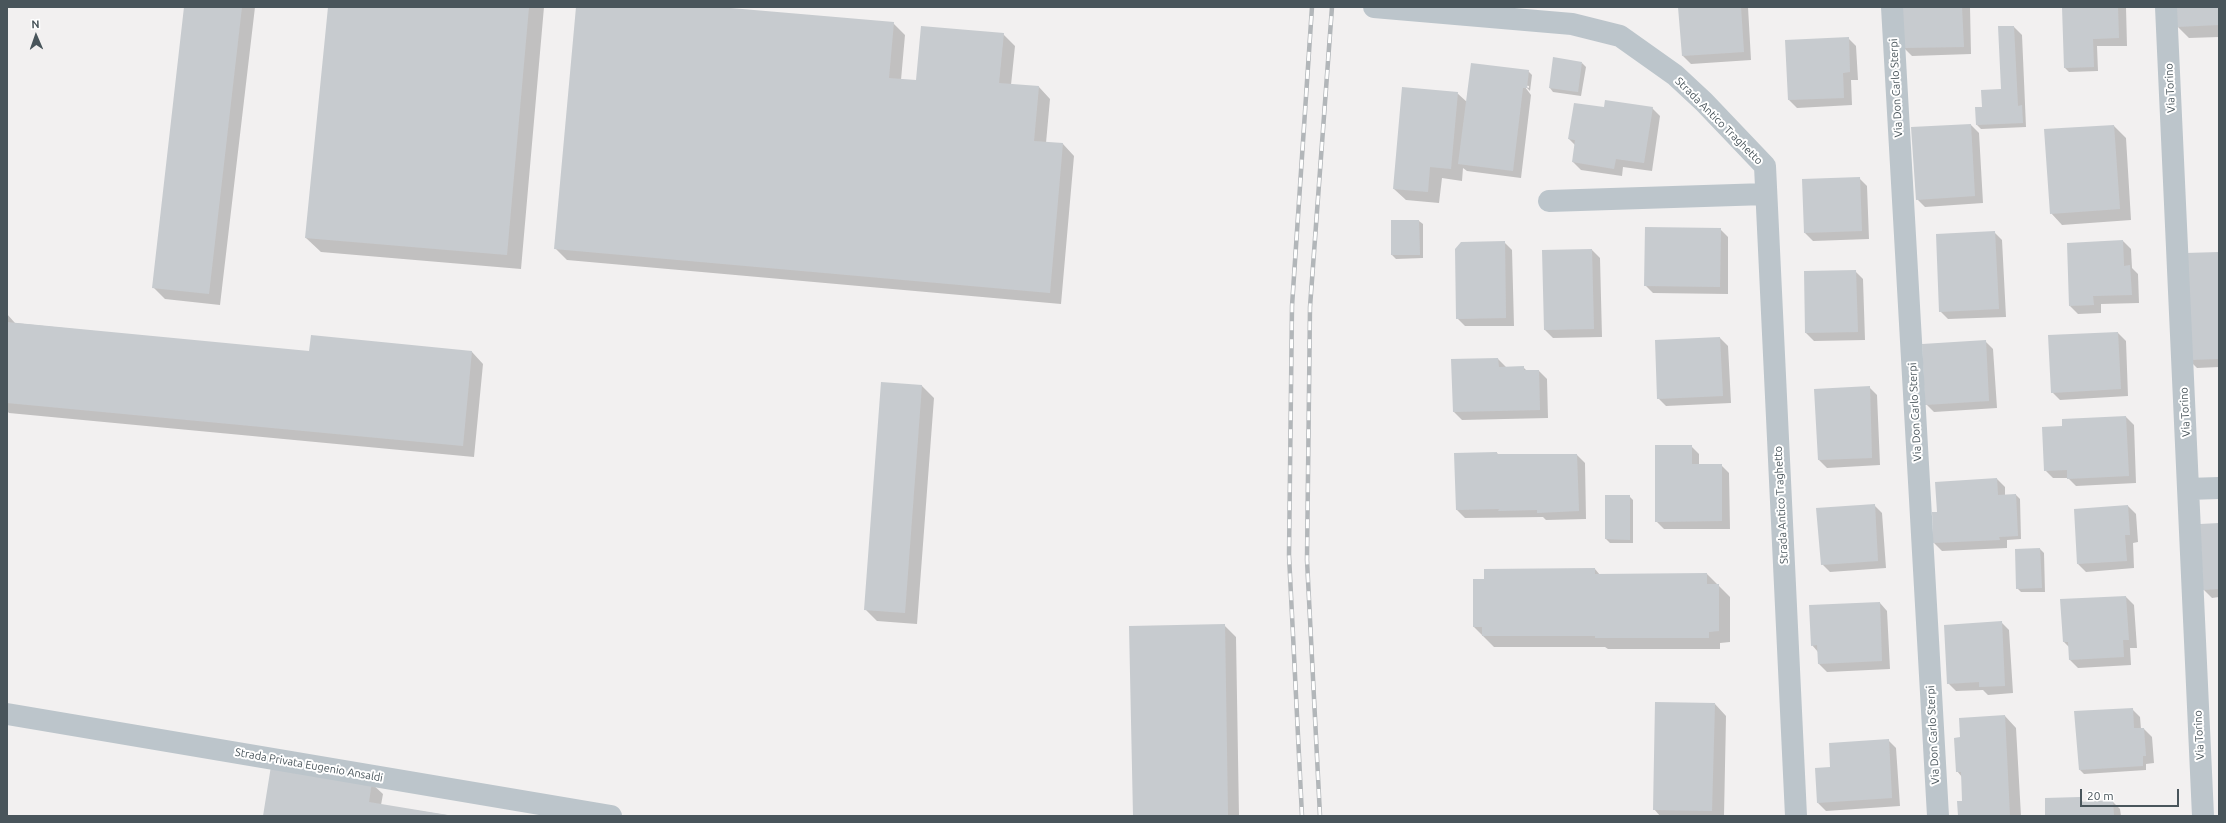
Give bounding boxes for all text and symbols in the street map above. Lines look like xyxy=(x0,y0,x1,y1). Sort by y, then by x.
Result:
north arrow xyxy=(16,16,56,56)
text: N xyxy=(31,18,40,30)
street label: Via Don Carlo Sterpi xyxy=(1887,38,1905,138)
street label: Via Torino xyxy=(2162,63,2178,113)
street label: Strada Antico Traghetto xyxy=(1673,75,1765,167)
street label: Via Don Carlo Sterpi xyxy=(1906,362,1924,462)
street label: Via Torino xyxy=(2177,387,2193,437)
street label: Strada Antico Traghetto xyxy=(1771,446,1791,564)
street label: Via Don Carlo Sterpi xyxy=(1924,685,1942,785)
street label: Via Torino xyxy=(2191,710,2207,760)
street label: Strada Privata Eugenio Ansaldi xyxy=(234,745,384,785)
scale bar xyxy=(2082,781,2181,807)
text: 20 m xyxy=(2087,789,2114,802)

